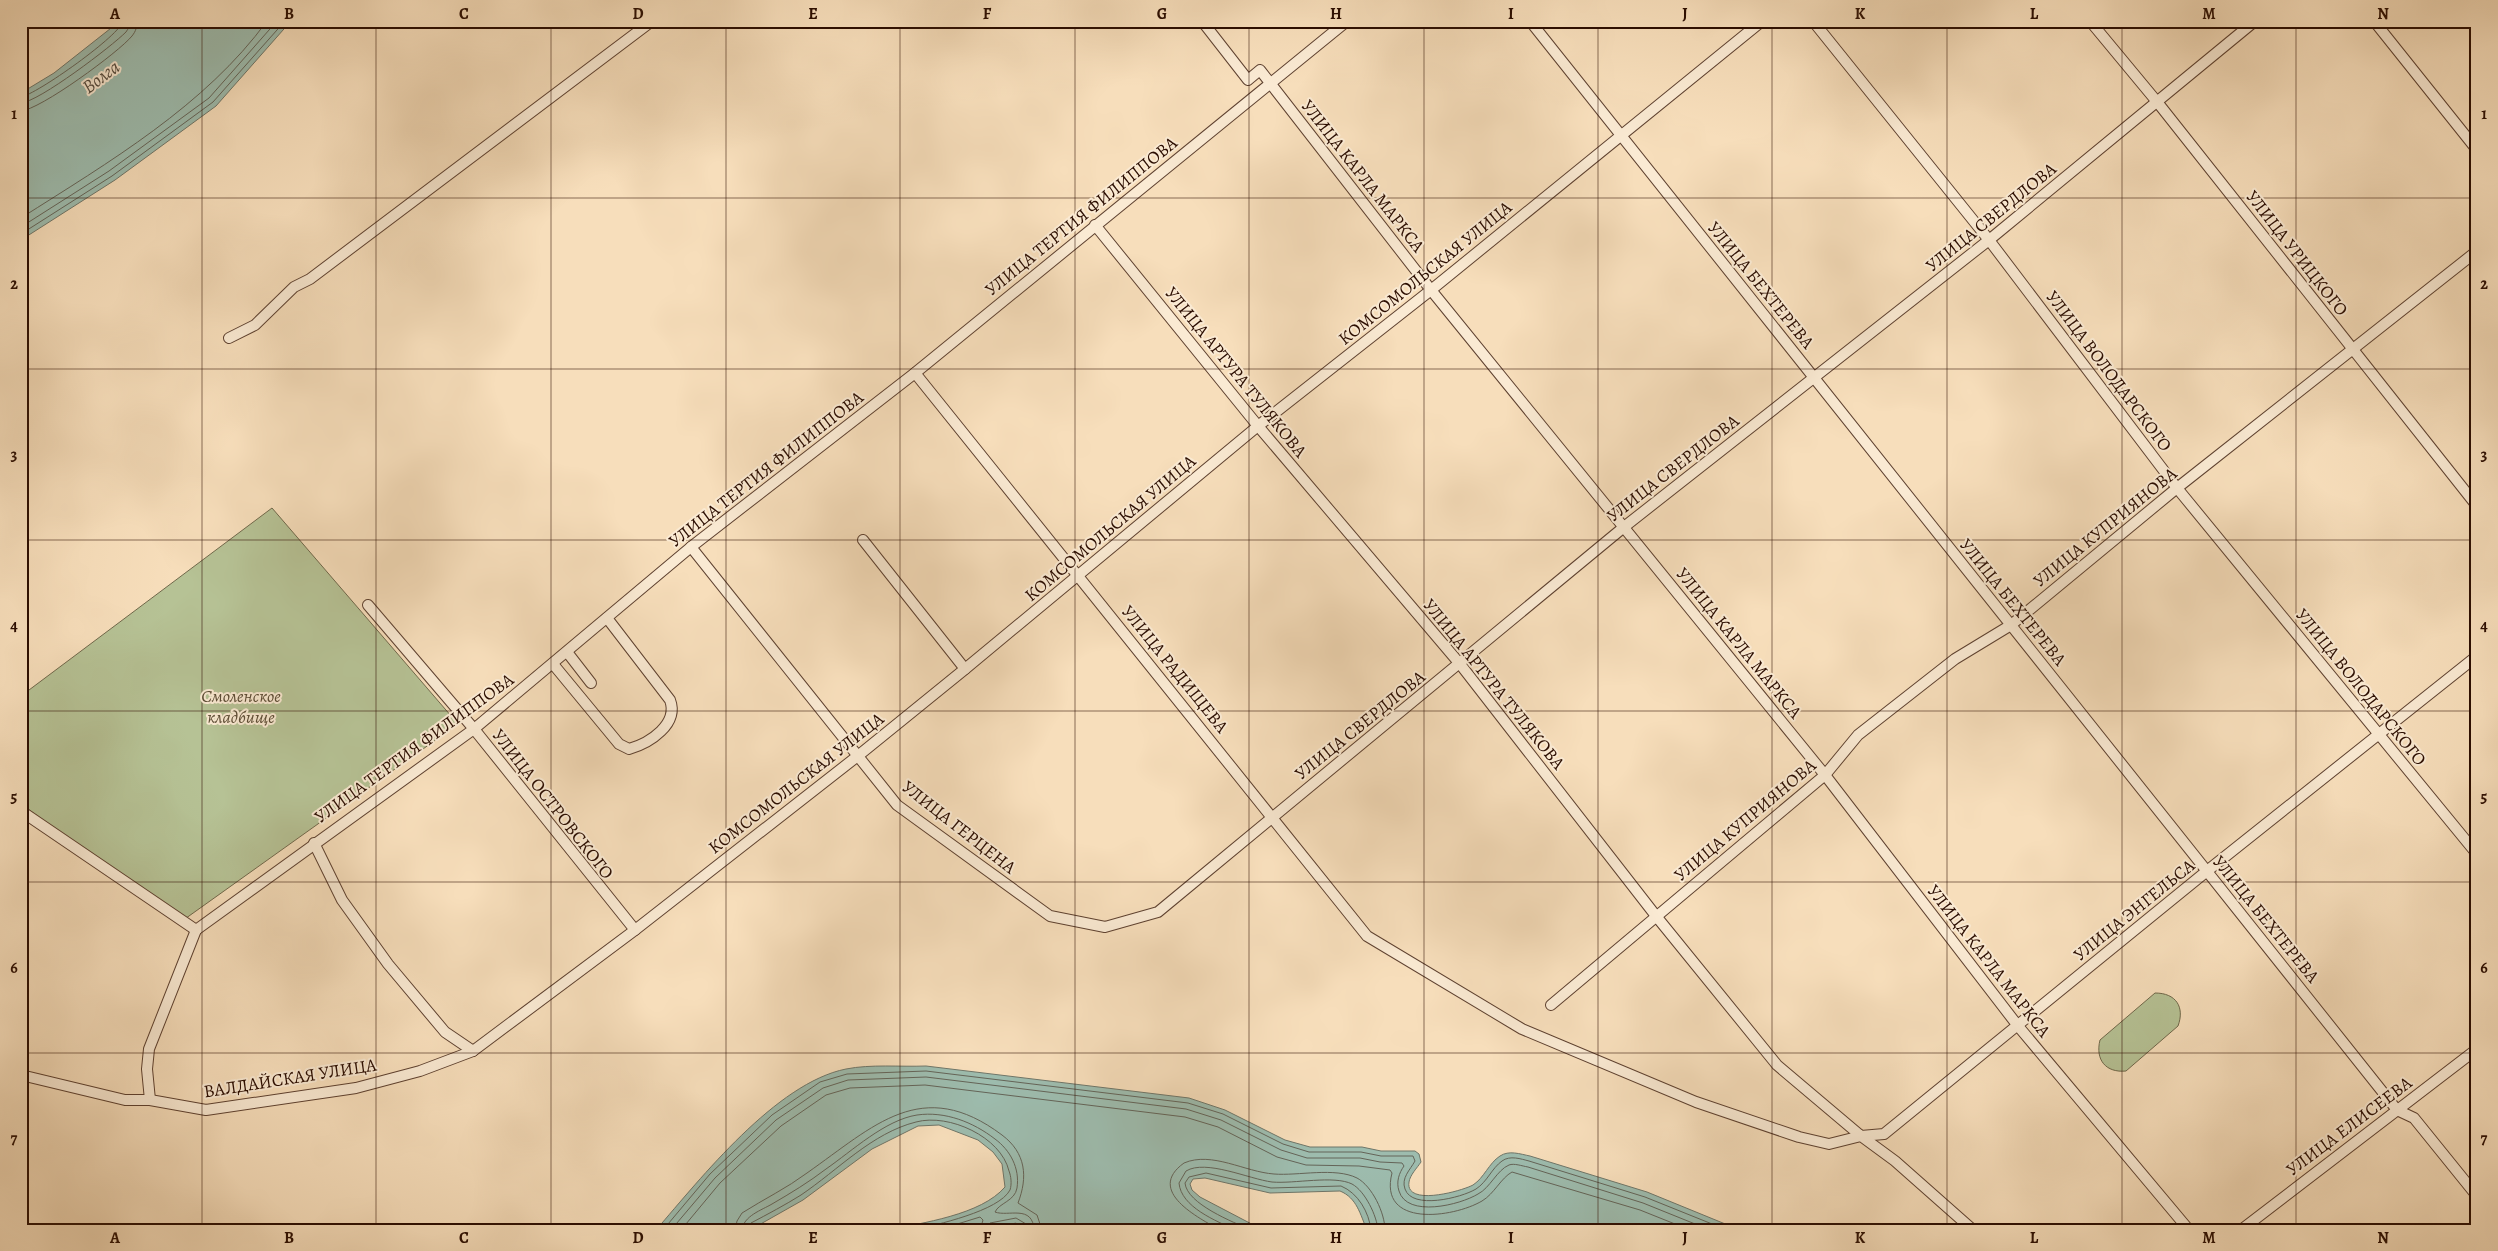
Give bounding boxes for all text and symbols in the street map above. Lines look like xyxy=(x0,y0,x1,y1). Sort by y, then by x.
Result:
text: A xyxy=(109,3,121,25)
text: B xyxy=(284,3,294,25)
text: C xyxy=(459,3,469,25)
text: D xyxy=(632,3,644,25)
text: E xyxy=(808,3,818,25)
text: F xyxy=(983,3,992,25)
text: G xyxy=(1157,3,1167,25)
text: H xyxy=(1330,3,1342,25)
text: I xyxy=(1508,3,1514,25)
text: J xyxy=(1682,3,1688,25)
text: K xyxy=(1855,3,1866,25)
text: L xyxy=(2030,3,2039,25)
text: M xyxy=(2202,3,2216,25)
text: N xyxy=(2377,3,2389,25)
water label: Волга xyxy=(77,54,125,100)
street label: УЛИЦА КАРЛА МАРКСА xyxy=(1296,95,1431,258)
text: 1 xyxy=(11,103,17,125)
text: 1 xyxy=(2481,103,2487,125)
street label: УЛИЦА ТЕРТИЯ ФИЛИППОВА xyxy=(980,131,1183,301)
street label: УЛИЦА СВЕРДЛОВА xyxy=(1921,157,2062,277)
street label: УЛИЦА УРИЦКОГО xyxy=(2240,185,2354,321)
street label: КОМСОМОЛЬСКАЯ УЛИЦА xyxy=(1333,195,1517,350)
street label: УЛИЦА БЕХТЕРЕВА xyxy=(1702,216,1820,354)
text: 2 xyxy=(10,273,18,295)
text: 2 xyxy=(2480,273,2488,295)
street label: УЛИЦА АРТУРА ТУЛЯКОВА xyxy=(1160,282,1313,463)
street label: УЛИЦА ВОЛОДАРСКОГО xyxy=(2041,286,2177,456)
street label: УЛИЦА ТЕРТИЯ ФИЛИППОВА xyxy=(664,385,869,553)
street label: УЛИЦА СВЕРДЛОВА xyxy=(1602,409,1744,527)
text: 3 xyxy=(11,444,18,466)
text: 3 xyxy=(2481,444,2488,466)
street label: КОМСОМОЛЬСКАЯ УЛИЦА xyxy=(1019,449,1201,607)
street label: УЛИЦА КУПРИЯНОВА xyxy=(2028,461,2182,592)
street label: УЛИЦА БЕХТЕРЕВА xyxy=(1954,533,2072,671)
street label: УЛИЦА КАРЛА МАРКСА xyxy=(1671,563,1808,724)
street label: УЛИЦА АРТУРА ТУЛЯКОВА xyxy=(1418,594,1571,775)
street label: УЛИЦА РАДИЩЕВА xyxy=(1116,600,1234,738)
street label: УЛИЦА ВОЛОДАРСКОГО xyxy=(2290,603,2432,771)
text: 4 xyxy=(10,615,18,637)
text: 4 xyxy=(2480,615,2488,637)
street label: УЛИЦА СВЕРДЛОВА xyxy=(1290,665,1431,785)
street label: УЛИЦА ТЕРТИЯ ФИЛИППОВА xyxy=(309,667,519,829)
park label: Смоленское кладбище xyxy=(201,684,281,729)
street label: КОМСОМОЛЬСКАЯ УЛИЦА xyxy=(703,707,889,859)
street label: УЛИЦА ОСТРОВСКОГО xyxy=(487,724,619,884)
street label: УЛИЦА КУПРИЯНОВА xyxy=(1669,753,1821,886)
street label: УЛИЦА ГЕРЦЕНА xyxy=(897,775,1021,879)
text: 5 xyxy=(11,786,18,808)
text: 5 xyxy=(2481,786,2488,808)
street label: УЛИЦА БЕХТЕРЕВА xyxy=(2207,850,2325,988)
street label: УЛИЦА ЭНГЕЛЬСА xyxy=(2068,853,2200,966)
street label: УЛИЦА КАРЛА МАРКСА xyxy=(1922,880,2057,1043)
text: 6 xyxy=(10,957,18,979)
text: 6 xyxy=(2480,957,2488,979)
street label: ВАЛДАЙСКАЯ УЛИЦА xyxy=(202,1052,379,1104)
street label: УЛИЦА ЕЛИСЕЕВА xyxy=(2281,1071,2417,1181)
text: 7 xyxy=(11,1128,18,1150)
text: 7 xyxy=(2481,1128,2488,1150)
text: A xyxy=(109,1227,121,1249)
text: B xyxy=(284,1227,294,1249)
text: C xyxy=(459,1227,469,1249)
text: D xyxy=(632,1227,644,1249)
text: E xyxy=(808,1227,818,1249)
text: F xyxy=(983,1227,992,1249)
text: G xyxy=(1157,1227,1167,1249)
text: H xyxy=(1330,1227,1342,1249)
text: I xyxy=(1508,1227,1514,1249)
text: J xyxy=(1682,1227,1688,1249)
text: K xyxy=(1855,1227,1866,1249)
text: L xyxy=(2030,1227,2039,1249)
text: M xyxy=(2202,1227,2216,1249)
text: N xyxy=(2377,1227,2389,1249)

